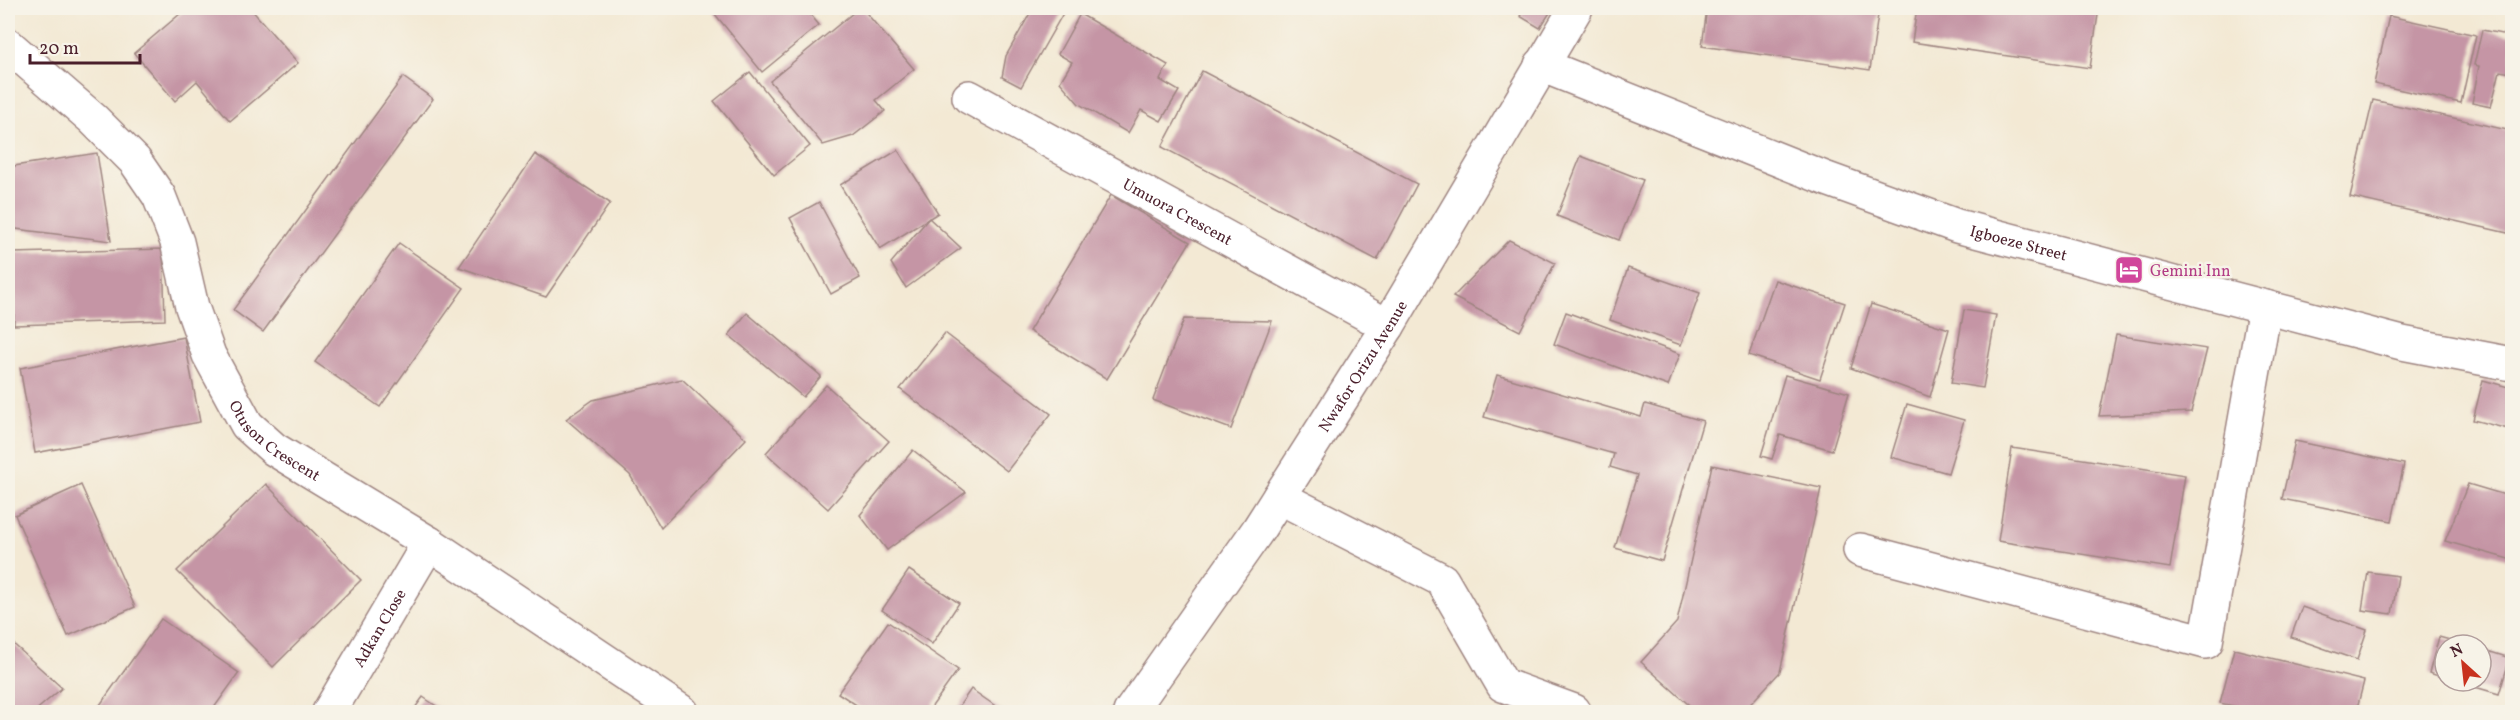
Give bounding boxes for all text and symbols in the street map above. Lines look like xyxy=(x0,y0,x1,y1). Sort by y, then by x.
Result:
scale bar xyxy=(30,27,140,65)
text: 20 m xyxy=(39,37,79,62)
street label: Umuora Crescent xyxy=(1118,174,1236,252)
street label: Igboeze Street xyxy=(1967,221,2070,268)
hotel icon: Gemini Inn xyxy=(2113,254,2145,286)
place label: Gemini Inn xyxy=(2150,261,2231,283)
street label: Nwafor Orizu Avenue xyxy=(1314,297,1414,437)
street label: Otuson Crescent xyxy=(223,397,324,488)
street label: Adkan Close xyxy=(349,585,412,672)
north arrow xyxy=(2433,633,2493,693)
text: N xyxy=(2447,639,2468,664)

